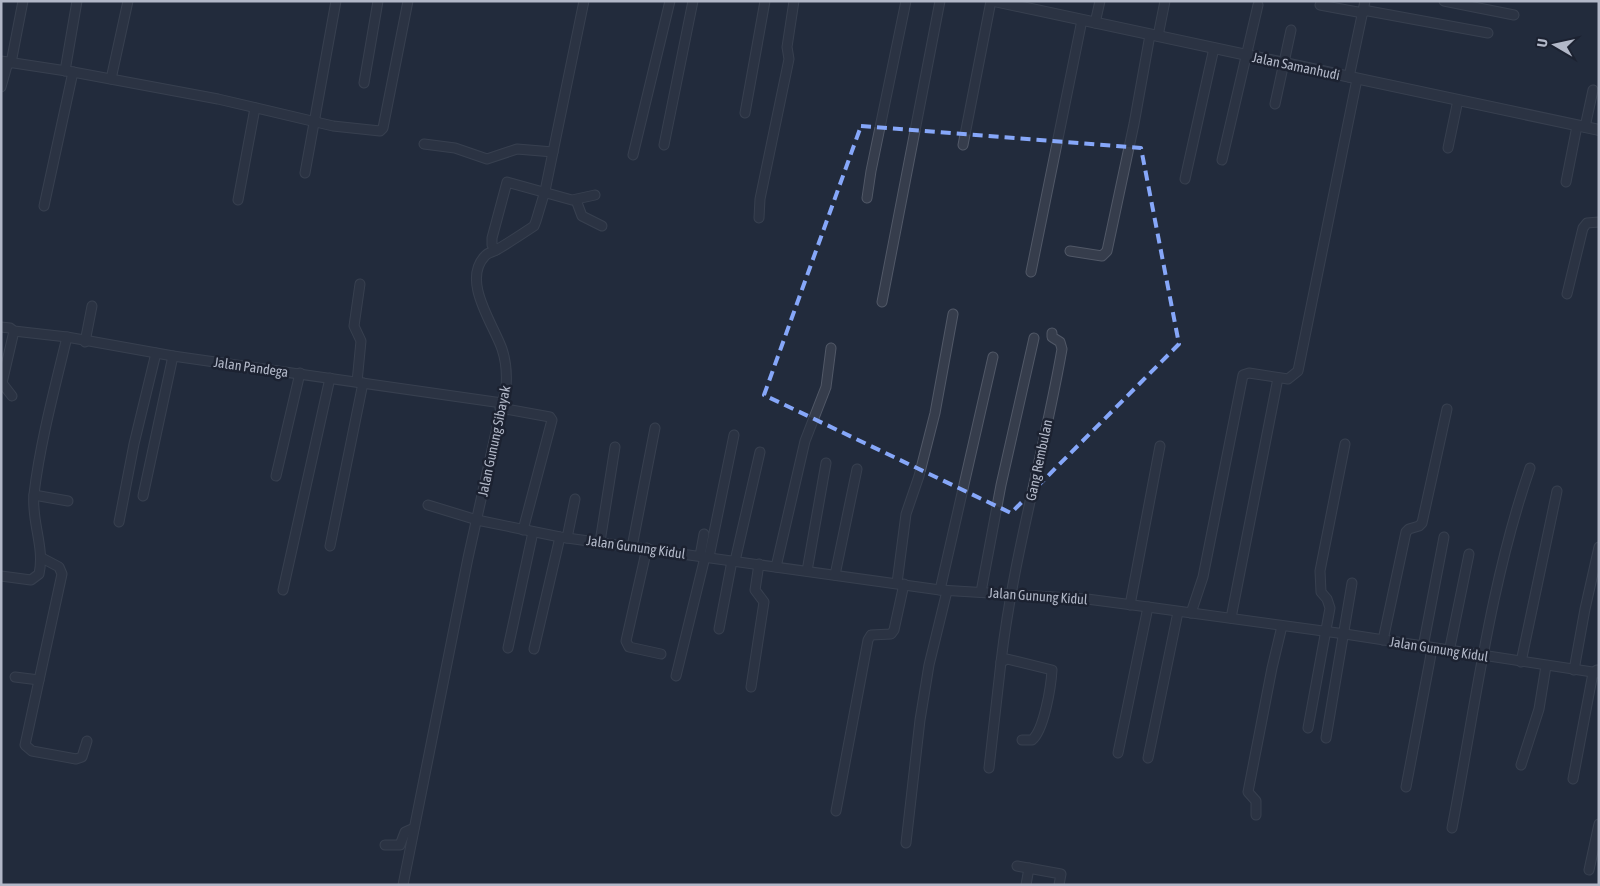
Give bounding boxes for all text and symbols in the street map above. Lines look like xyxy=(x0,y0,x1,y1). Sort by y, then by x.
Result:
north arrow xyxy=(1530,20,1580,70)
text: U xyxy=(1534,38,1551,48)
street label: Jalan Samanhudi xyxy=(1251,49,1341,83)
street label: Jalan Pandega xyxy=(213,354,289,380)
street label: Jalan Gunung Sibayak xyxy=(474,384,514,498)
street label: Gang Rembulan xyxy=(1023,418,1055,502)
street label: Jalan Gunung Kidul xyxy=(586,532,687,562)
street label: Jalan Gunung Kidul xyxy=(988,585,1089,607)
street label: Jalan Gunung Kidul xyxy=(1389,633,1490,665)

